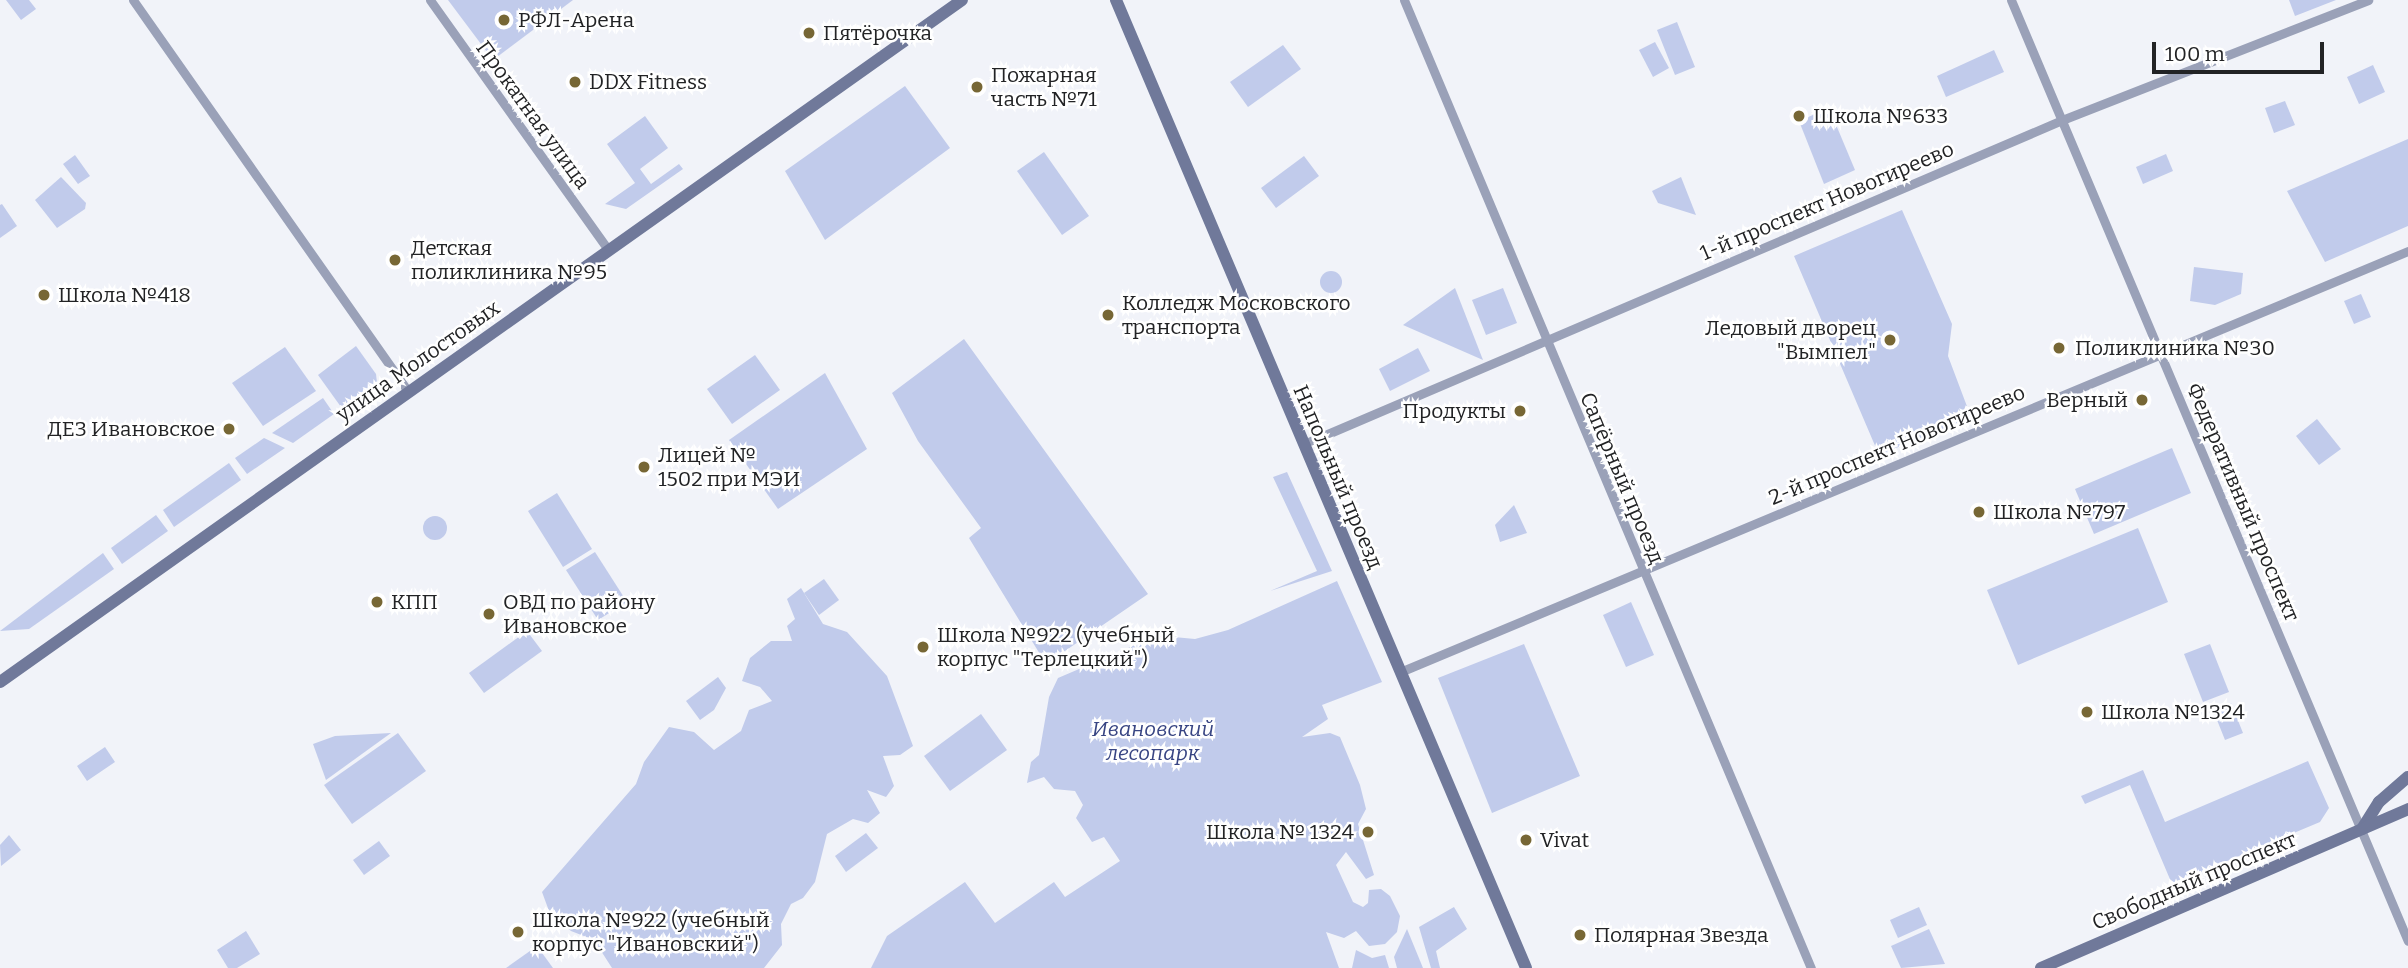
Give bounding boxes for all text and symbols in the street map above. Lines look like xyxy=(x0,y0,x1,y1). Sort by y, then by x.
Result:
place label: РФЛ-Арена xyxy=(518,7,634,33)
marker: РФЛ-Арена xyxy=(496,12,512,28)
place label: Пятёрочка xyxy=(823,20,932,46)
marker: Пятёрочка xyxy=(801,25,817,41)
scale bar xyxy=(2156,28,2328,72)
street label: Прокатная улица xyxy=(471,36,595,194)
text: 100 m xyxy=(2165,41,2225,67)
place label: Пожарная часть №71 xyxy=(991,62,1097,112)
place label: DDX Fitness xyxy=(589,69,707,95)
marker: DDX Fitness xyxy=(567,74,583,90)
marker: Пожарная часть №71 xyxy=(969,79,985,95)
place label: Школа №633 xyxy=(1813,103,1948,129)
marker: Школа №633 xyxy=(1791,108,1807,124)
street label: 1-й проспект Новогиреево xyxy=(1696,136,1958,266)
place label: Детская поликлиника №95 xyxy=(411,235,607,285)
marker: Детская поликлиника №95 xyxy=(385,250,405,270)
place label: Школа №418 xyxy=(58,282,191,308)
marker: Школа №418 xyxy=(36,287,52,303)
place label: Колледж Московского транспорта xyxy=(1122,290,1351,340)
street label: улица Молостовых xyxy=(331,295,505,427)
marker: Колледж Московского транспорта xyxy=(1100,307,1116,323)
place label: Ледовый дворец "Вымпел" xyxy=(1705,315,1876,365)
marker: Ледовый дворец "Вымпел" xyxy=(1882,332,1898,348)
place label: Поликлиника №30 xyxy=(2075,335,2275,361)
marker: Поликлиника №30 xyxy=(2049,338,2069,358)
street label: Федеративный проспект xyxy=(2181,379,2305,625)
street label: 2-й проспект Новогиреево xyxy=(1765,380,2029,510)
street label: Напольный проезд xyxy=(1288,381,1388,573)
place label: Верный xyxy=(2046,387,2128,413)
street label: Сапёрный проезд xyxy=(1575,389,1669,567)
marker: Верный xyxy=(2134,392,2150,408)
place label: Продукты xyxy=(1402,398,1506,424)
marker: Продукты xyxy=(1512,403,1528,419)
place label: ДЕЗ Ивановское xyxy=(48,416,215,442)
marker: ДЕЗ Ивановское xyxy=(221,421,237,437)
place label: Лицей № 1502 при МЭИ xyxy=(658,442,800,492)
marker: Лицей № 1502 при МЭИ xyxy=(636,459,652,475)
place label: Школа №797 xyxy=(1993,499,2125,525)
marker: Школа №797 xyxy=(1971,504,1987,520)
place label: КПП xyxy=(391,589,438,615)
place label: ОВД по району Ивановское xyxy=(503,589,655,639)
marker: КПП xyxy=(369,594,385,610)
marker: ОВД по району Ивановское xyxy=(481,606,497,622)
place label: Школа №922 (учебный корпус "Терлецкий") xyxy=(937,622,1175,672)
marker: Школа №922 (учебный корпус "Терлецкий") xyxy=(915,639,931,655)
place label: Школа №1324 xyxy=(2101,699,2245,725)
marker: Школа №1324 xyxy=(2079,704,2095,720)
park label: Ивановский лесопарк xyxy=(1092,716,1214,766)
place label: Школа № 1324 xyxy=(1206,819,1354,845)
marker: Школа № 1324 xyxy=(1360,824,1376,840)
place label: Vivat xyxy=(1540,827,1589,853)
street label: Свободный проспект xyxy=(2088,827,2300,935)
marker: Vivat xyxy=(1518,832,1534,848)
place label: Школа №922 (учебный корпус "Ивановский") xyxy=(532,907,770,957)
place label: Полярная Звезда xyxy=(1594,922,1768,948)
marker: Школа №922 (учебный корпус "Ивановский") xyxy=(510,924,526,940)
marker: Полярная Звезда xyxy=(1572,927,1588,943)

